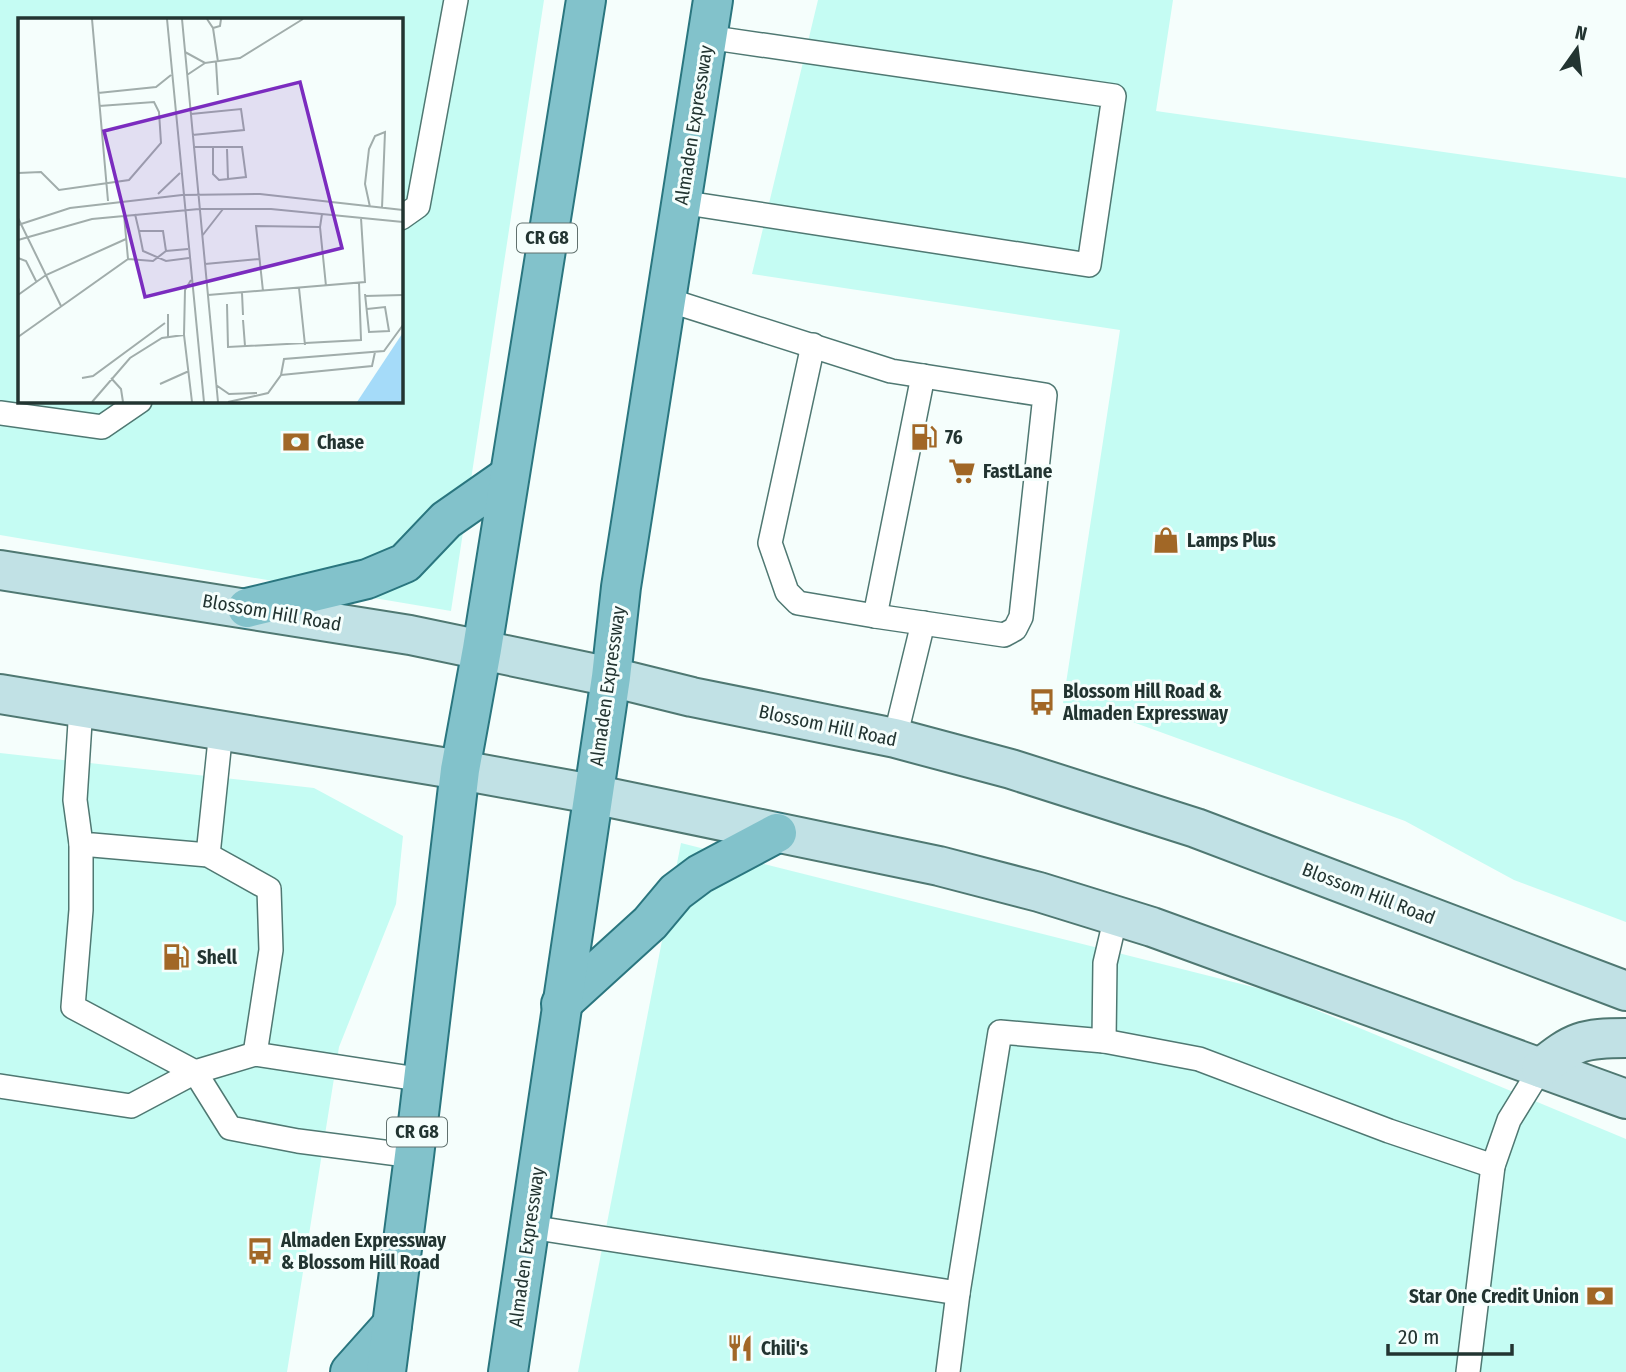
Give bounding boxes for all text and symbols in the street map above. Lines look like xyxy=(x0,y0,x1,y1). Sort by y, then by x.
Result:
north arrow xyxy=(1542,14,1612,84)
inset map xyxy=(18,18,402,402)
text: N xyxy=(1573,20,1589,46)
street label: Almaden Expressway xyxy=(670,43,718,207)
road number: CR G8 xyxy=(517,224,577,252)
fuel station icon: 76 xyxy=(909,422,939,452)
place label: 76 xyxy=(945,426,963,449)
bank icon: Chase xyxy=(281,427,311,457)
place label: Chase xyxy=(317,431,364,454)
supermarket icon: FastLane xyxy=(947,456,977,486)
place label: FastLane xyxy=(983,460,1053,483)
shop icon: Lamps Plus xyxy=(1151,525,1181,555)
place label: Lamps Plus xyxy=(1187,529,1276,552)
street label: Blossom Hill Road xyxy=(201,589,343,636)
street label: Almaden Expressway xyxy=(585,604,630,768)
place label: Blossom Hill Road & Almaden Expressway xyxy=(1062,680,1229,725)
bus stop icon: Blossom Hill Road & Almaden Expressway xyxy=(1027,687,1057,717)
street label: Blossom Hill Road xyxy=(757,700,899,751)
street label: Blossom Hill Road xyxy=(1299,858,1439,929)
fuel station icon: Shell xyxy=(161,942,191,972)
place label: Shell xyxy=(197,946,238,969)
road number: CR G8 xyxy=(387,1118,447,1147)
street label: Almaden Expressway xyxy=(504,1165,549,1329)
place label: Almaden Expressway & Blossom Hill Road xyxy=(280,1229,447,1274)
bus stop icon: Almaden Expressway & Blossom Hill Road xyxy=(245,1236,275,1266)
bank icon: Star One Credit Union xyxy=(1585,1281,1615,1311)
place label: Star One Credit Union xyxy=(1409,1285,1579,1308)
scale bar xyxy=(1388,1312,1512,1356)
text: 20 m xyxy=(1398,1324,1439,1350)
restaurant icon: Chili's xyxy=(725,1333,755,1363)
place label: Chili's xyxy=(761,1337,809,1360)

